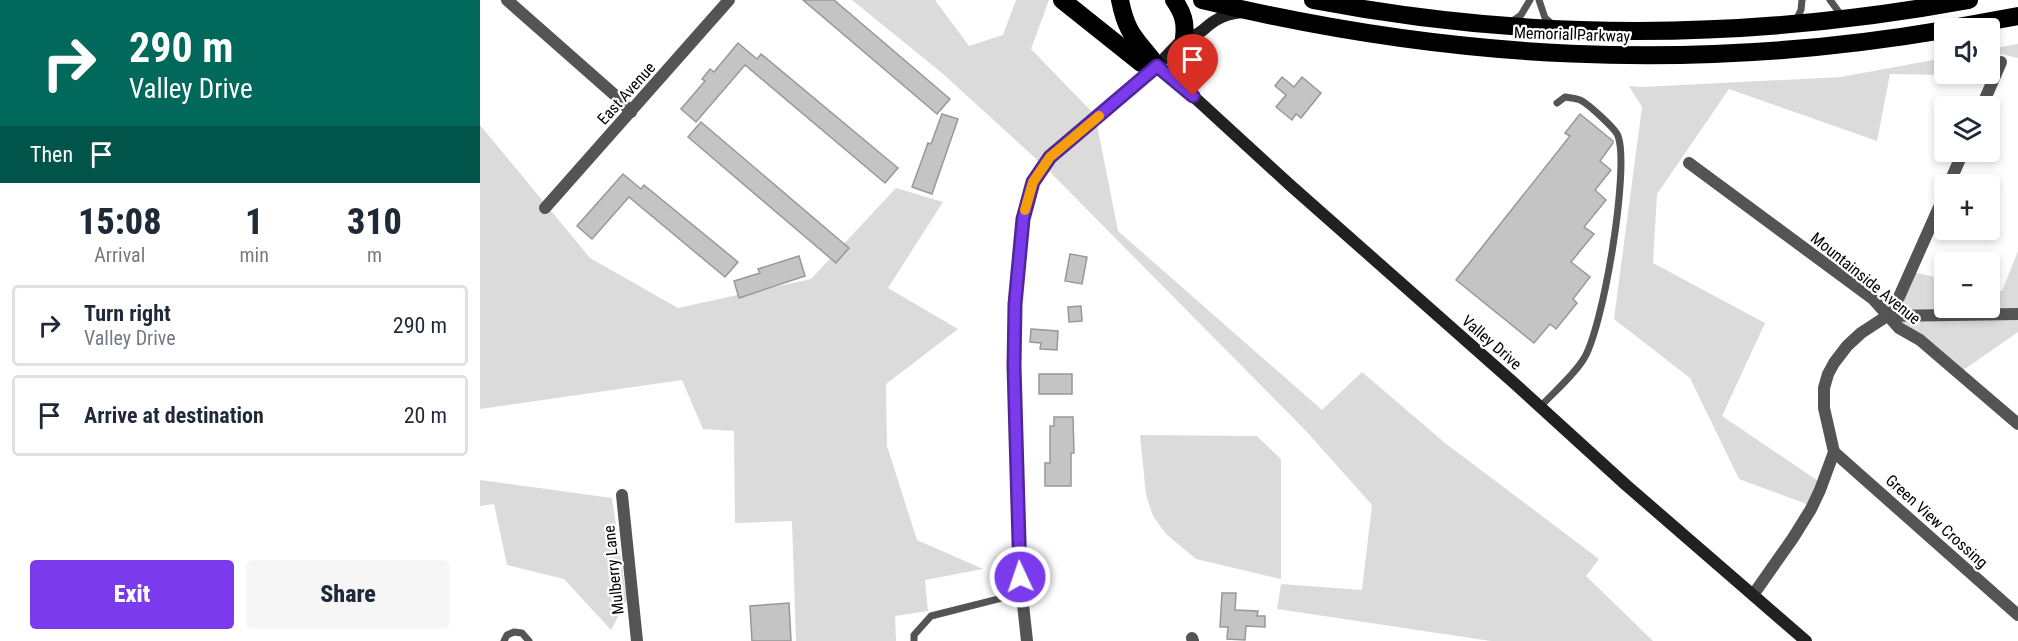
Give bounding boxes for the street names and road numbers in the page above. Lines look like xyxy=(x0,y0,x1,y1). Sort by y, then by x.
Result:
street label: Memorial Parkway xyxy=(1514,23,1631,46)
street label: East Avenue xyxy=(593,58,659,128)
street label: Mountainside Avenue xyxy=(1807,228,1924,328)
street label: Valley Drive xyxy=(1458,311,1526,374)
street label: Green View Crossing xyxy=(1882,471,1992,572)
street label: Mulberry Lane xyxy=(599,524,628,616)

